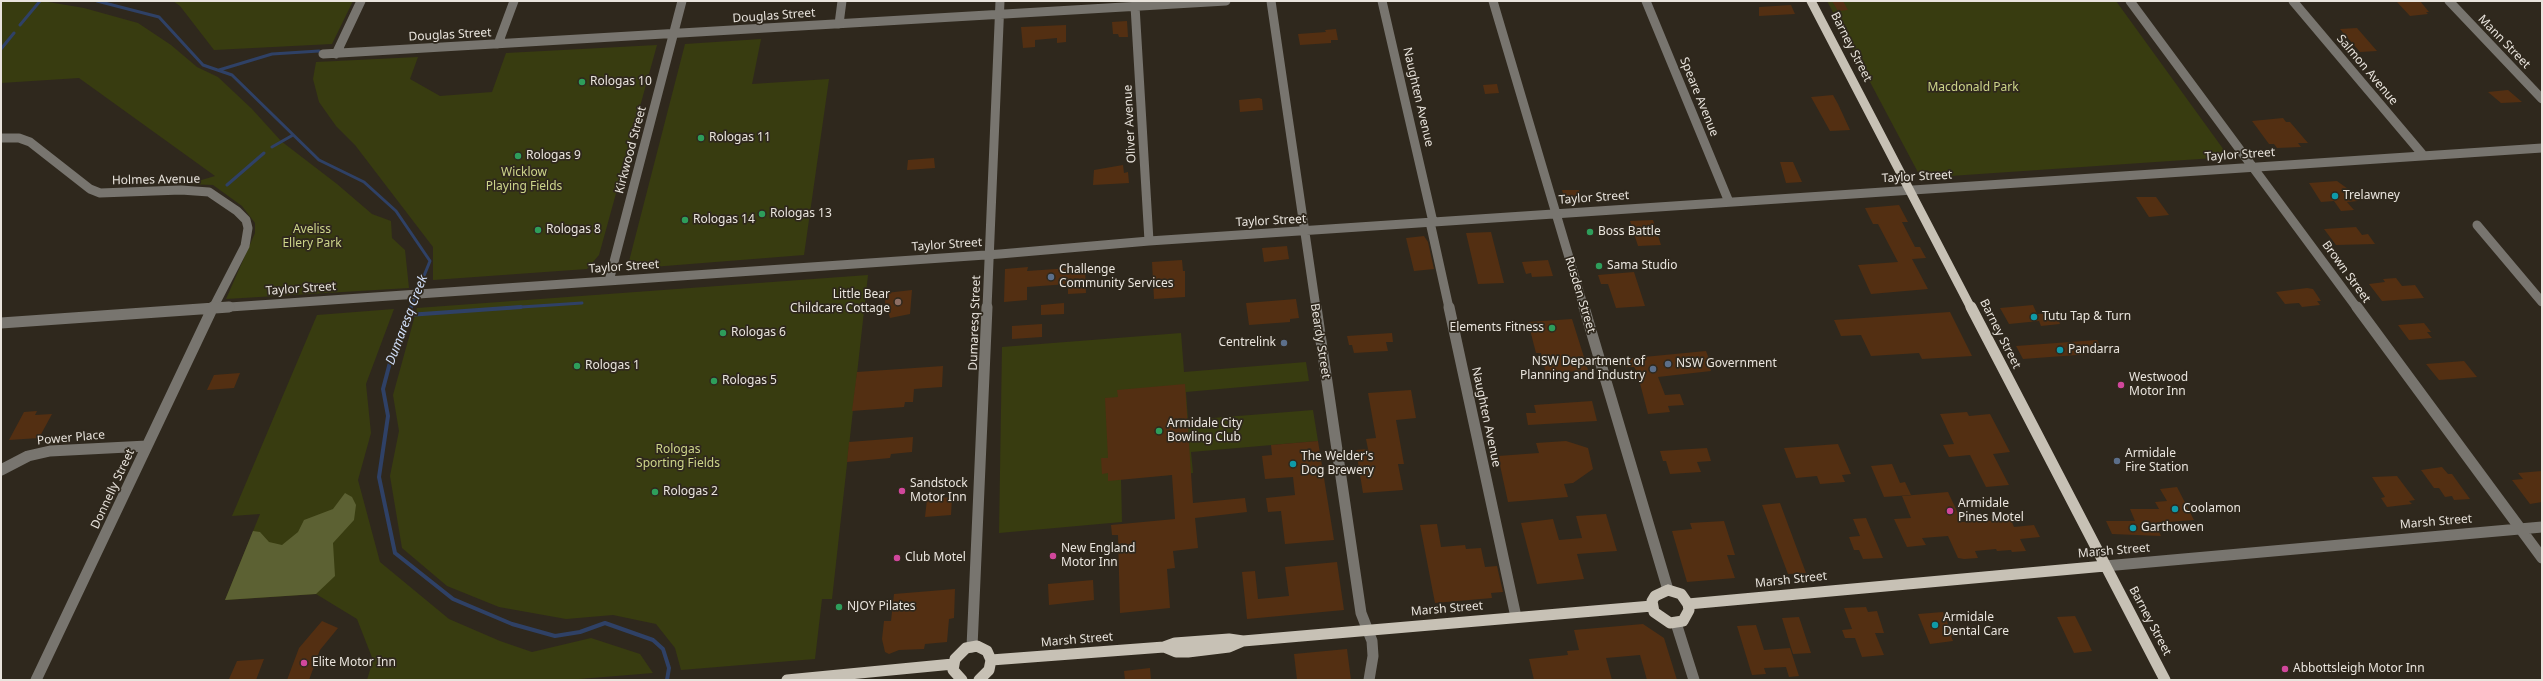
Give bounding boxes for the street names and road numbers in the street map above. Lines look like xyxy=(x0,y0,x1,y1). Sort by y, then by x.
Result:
street label: Douglas Street xyxy=(732,6,816,26)
street label: Barney Street xyxy=(1827,10,1875,84)
street label: Mann Street xyxy=(2475,12,2533,72)
street label: Douglas Street xyxy=(408,26,492,44)
street label: Salmon Avenue xyxy=(2333,32,2401,108)
street label: Naughten Avenue xyxy=(1400,46,1436,148)
street label: Speare Avenue xyxy=(1677,55,1721,139)
street label: Oliver Avenue xyxy=(1121,84,1139,164)
street label: Kirkwood Street xyxy=(612,105,650,195)
street label: Taylor Street xyxy=(2204,145,2276,165)
street label: Taylor Street xyxy=(1881,168,1953,186)
street label: Holmes Avenue xyxy=(112,172,200,188)
street label: Taylor Street xyxy=(1558,188,1630,208)
street label: Taylor Street xyxy=(1235,212,1307,230)
street label: Taylor Street xyxy=(911,235,983,255)
street label: Brown Street xyxy=(2319,238,2373,306)
street label: Rusden Street xyxy=(1562,255,1598,335)
street label: Taylor Street xyxy=(588,257,660,277)
street label: Dumaresq Street xyxy=(966,275,984,371)
street label: Taylor Street xyxy=(265,279,337,299)
street label: Barney Street xyxy=(1976,297,2024,371)
street label: Beardy Street xyxy=(1307,302,1333,380)
street label: Naughten Avenue xyxy=(1468,366,1504,468)
street label: Power Place xyxy=(36,428,106,448)
street label: Donnelly Street xyxy=(88,447,138,531)
street label: Marsh Street xyxy=(2399,512,2473,532)
street label: Marsh Street xyxy=(2077,541,2151,561)
street label: Marsh Street xyxy=(1754,569,1828,591)
street label: Barney Street xyxy=(2126,584,2174,658)
street label: Marsh Street xyxy=(1410,599,1484,619)
street label: Marsh Street xyxy=(1040,630,1114,650)

